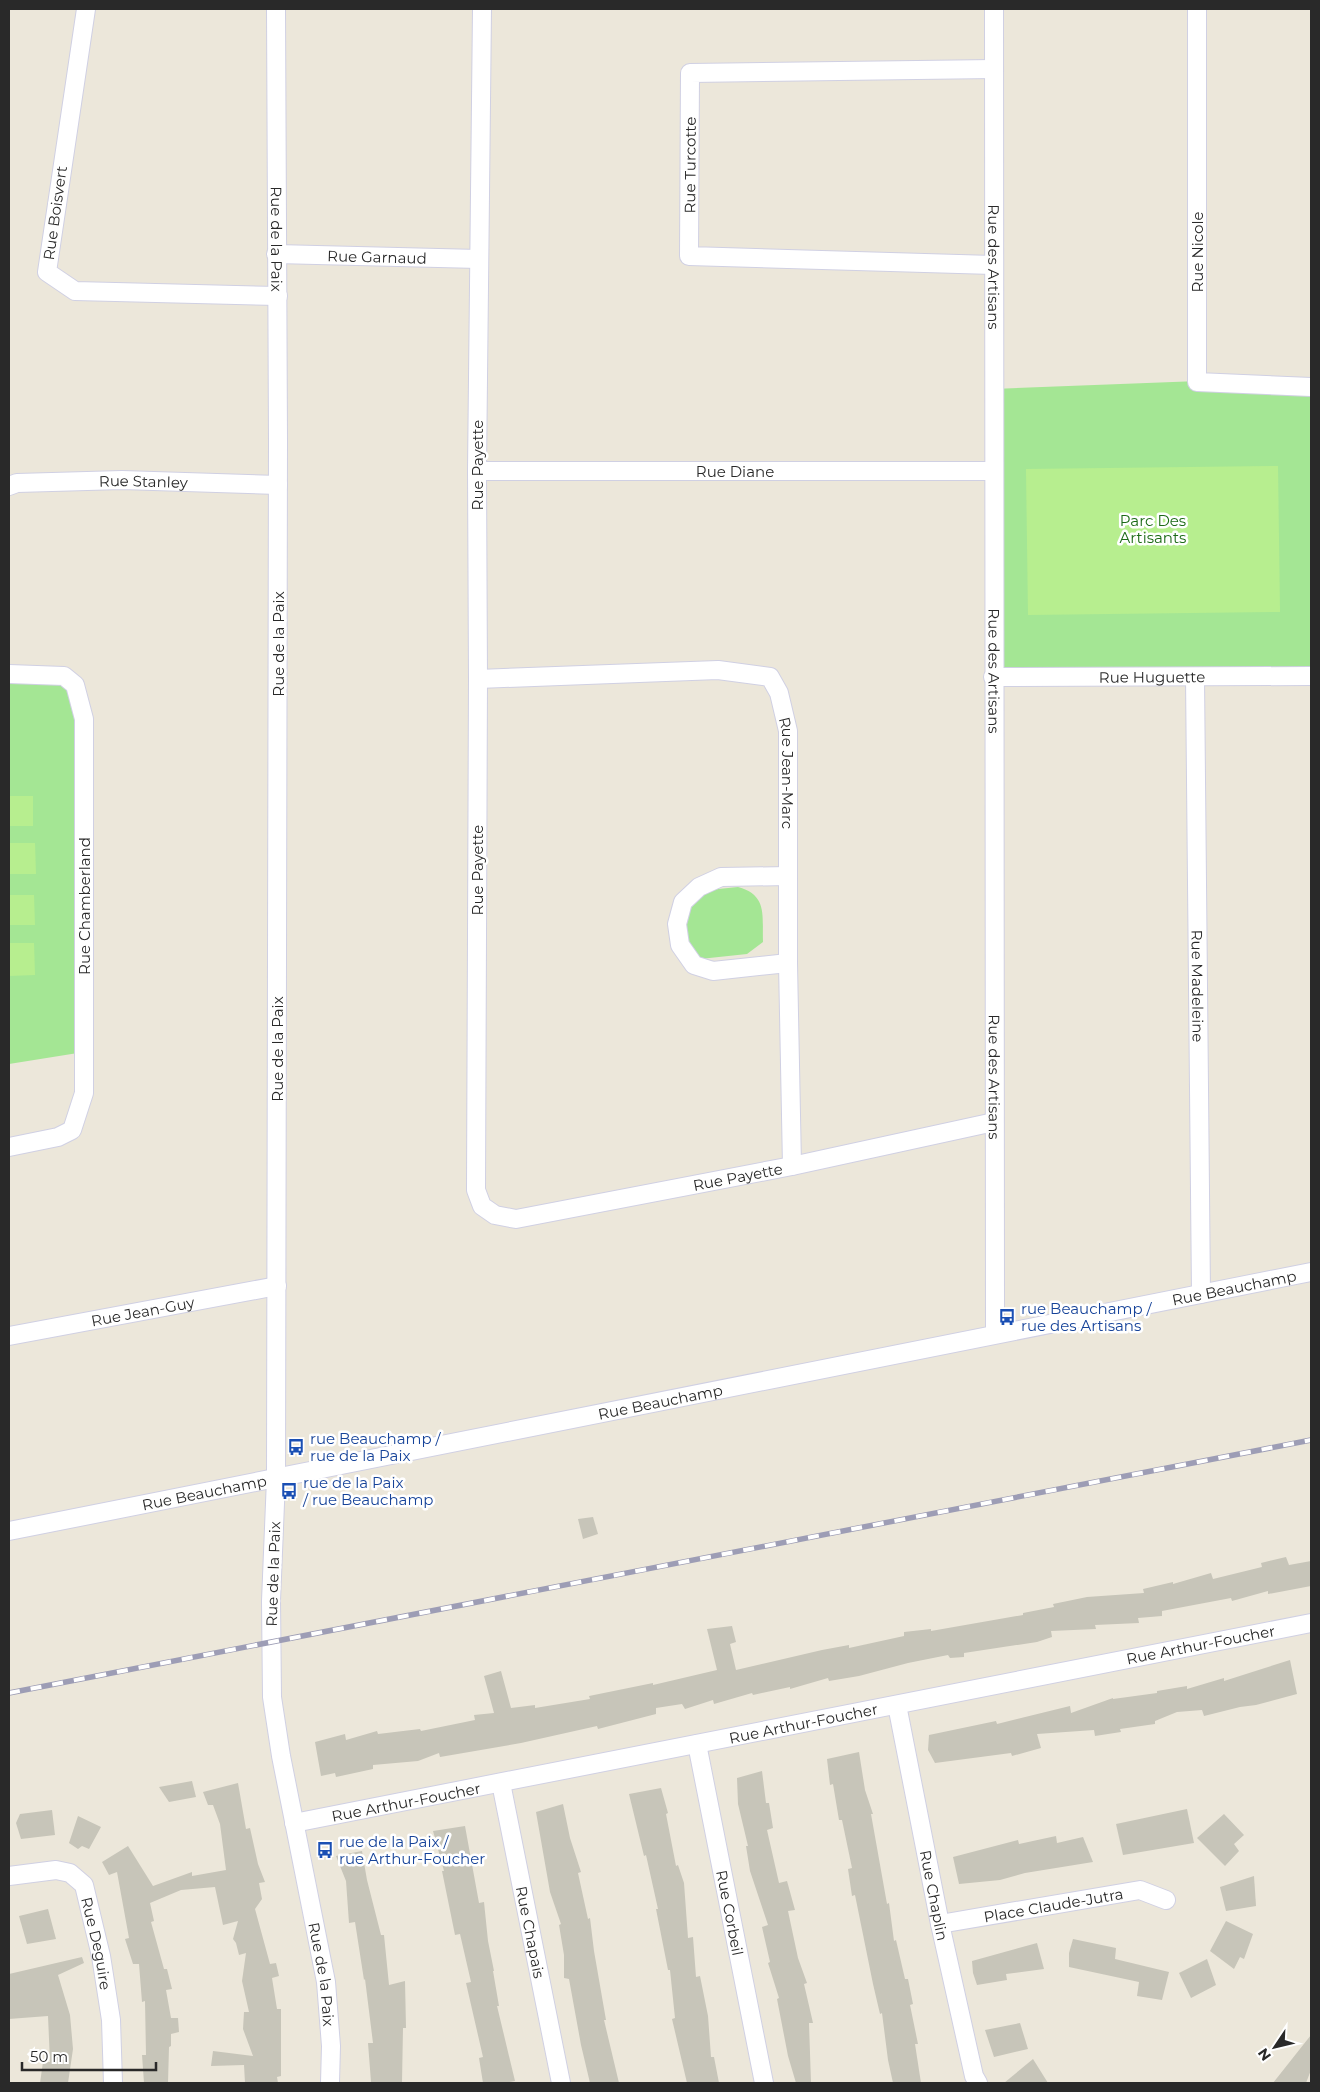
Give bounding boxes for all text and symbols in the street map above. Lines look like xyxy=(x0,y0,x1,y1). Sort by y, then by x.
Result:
street label: Rue Turcotte xyxy=(680,117,699,214)
street label: Rue Boisvert xyxy=(39,165,71,261)
street label: Rue de la Paix xyxy=(267,186,287,292)
street label: Rue des Artisans xyxy=(985,204,1004,330)
street label: Rue Nicole xyxy=(1188,212,1207,292)
street label: Rue Garnaud xyxy=(327,246,427,267)
street label: Rue Payette xyxy=(468,420,487,510)
street label: Rue Diane xyxy=(696,462,774,481)
street label: Rue Stanley xyxy=(99,470,189,492)
park label: Parc Des Artisants xyxy=(1120,511,1186,547)
street label: Rue de la Paix xyxy=(269,591,288,697)
street label: Rue des Artisans xyxy=(985,608,1004,734)
street label: Rue Huguette xyxy=(1099,667,1205,686)
street label: Rue Jean-Marc xyxy=(775,715,798,829)
street label: Rue Payette xyxy=(468,825,487,915)
street label: Rue Chamberland xyxy=(75,837,94,975)
street label: Rue Madeleine xyxy=(1188,930,1208,1042)
street label: Rue de la Paix xyxy=(268,996,287,1102)
street label: Rue des Artisans xyxy=(985,1014,1004,1140)
street label: Rue Payette xyxy=(691,1159,784,1194)
street label: Rue Beauchamp xyxy=(1170,1266,1298,1309)
street label: Rue Jean-Guy xyxy=(89,1292,197,1330)
place label: rue Beauchamp / rue des Artisans xyxy=(1021,1299,1152,1335)
bus stop icon: rue Beauchamp / rue des Artisans xyxy=(997,1307,1017,1327)
street label: Rue Beauchamp xyxy=(596,1380,724,1423)
place label: rue Beauchamp / rue de la Paix xyxy=(310,1429,441,1465)
bus stop icon: rue Beauchamp / rue de la Paix xyxy=(286,1437,306,1457)
street label: Rue Beauchamp xyxy=(140,1471,268,1514)
place label: rue de la Paix / rue Beauchamp xyxy=(302,1473,434,1509)
bus stop icon: rue de la Paix / rue Beauchamp xyxy=(279,1481,299,1501)
street label: Rue de la Paix xyxy=(262,1521,284,1627)
street label: Rue Arthur-Foucher xyxy=(1125,1621,1277,1668)
street label: Rue Arthur-Foucher xyxy=(727,1699,879,1747)
street label: Rue Arthur-Foucher xyxy=(330,1778,482,1825)
place label: rue de la Paix / rue Arthur-Foucher xyxy=(339,1832,485,1868)
bus stop icon: rue de la Paix / rue Arthur-Foucher xyxy=(315,1840,335,1860)
street label: Rue Chaplin xyxy=(916,1848,953,1942)
street label: Rue Corbeil xyxy=(713,1868,748,1957)
street label: Rue Chapais xyxy=(512,1884,549,1980)
street label: Place Claude-Jutra xyxy=(982,1884,1125,1926)
street label: Rue Deguire xyxy=(78,1895,116,1991)
street label: Rue de la Paix xyxy=(305,1920,339,2027)
north arrow xyxy=(1250,2022,1300,2072)
scale bar xyxy=(22,2040,156,2072)
text: N xyxy=(1254,2045,1275,2064)
text: 50 m xyxy=(30,2047,68,2066)

